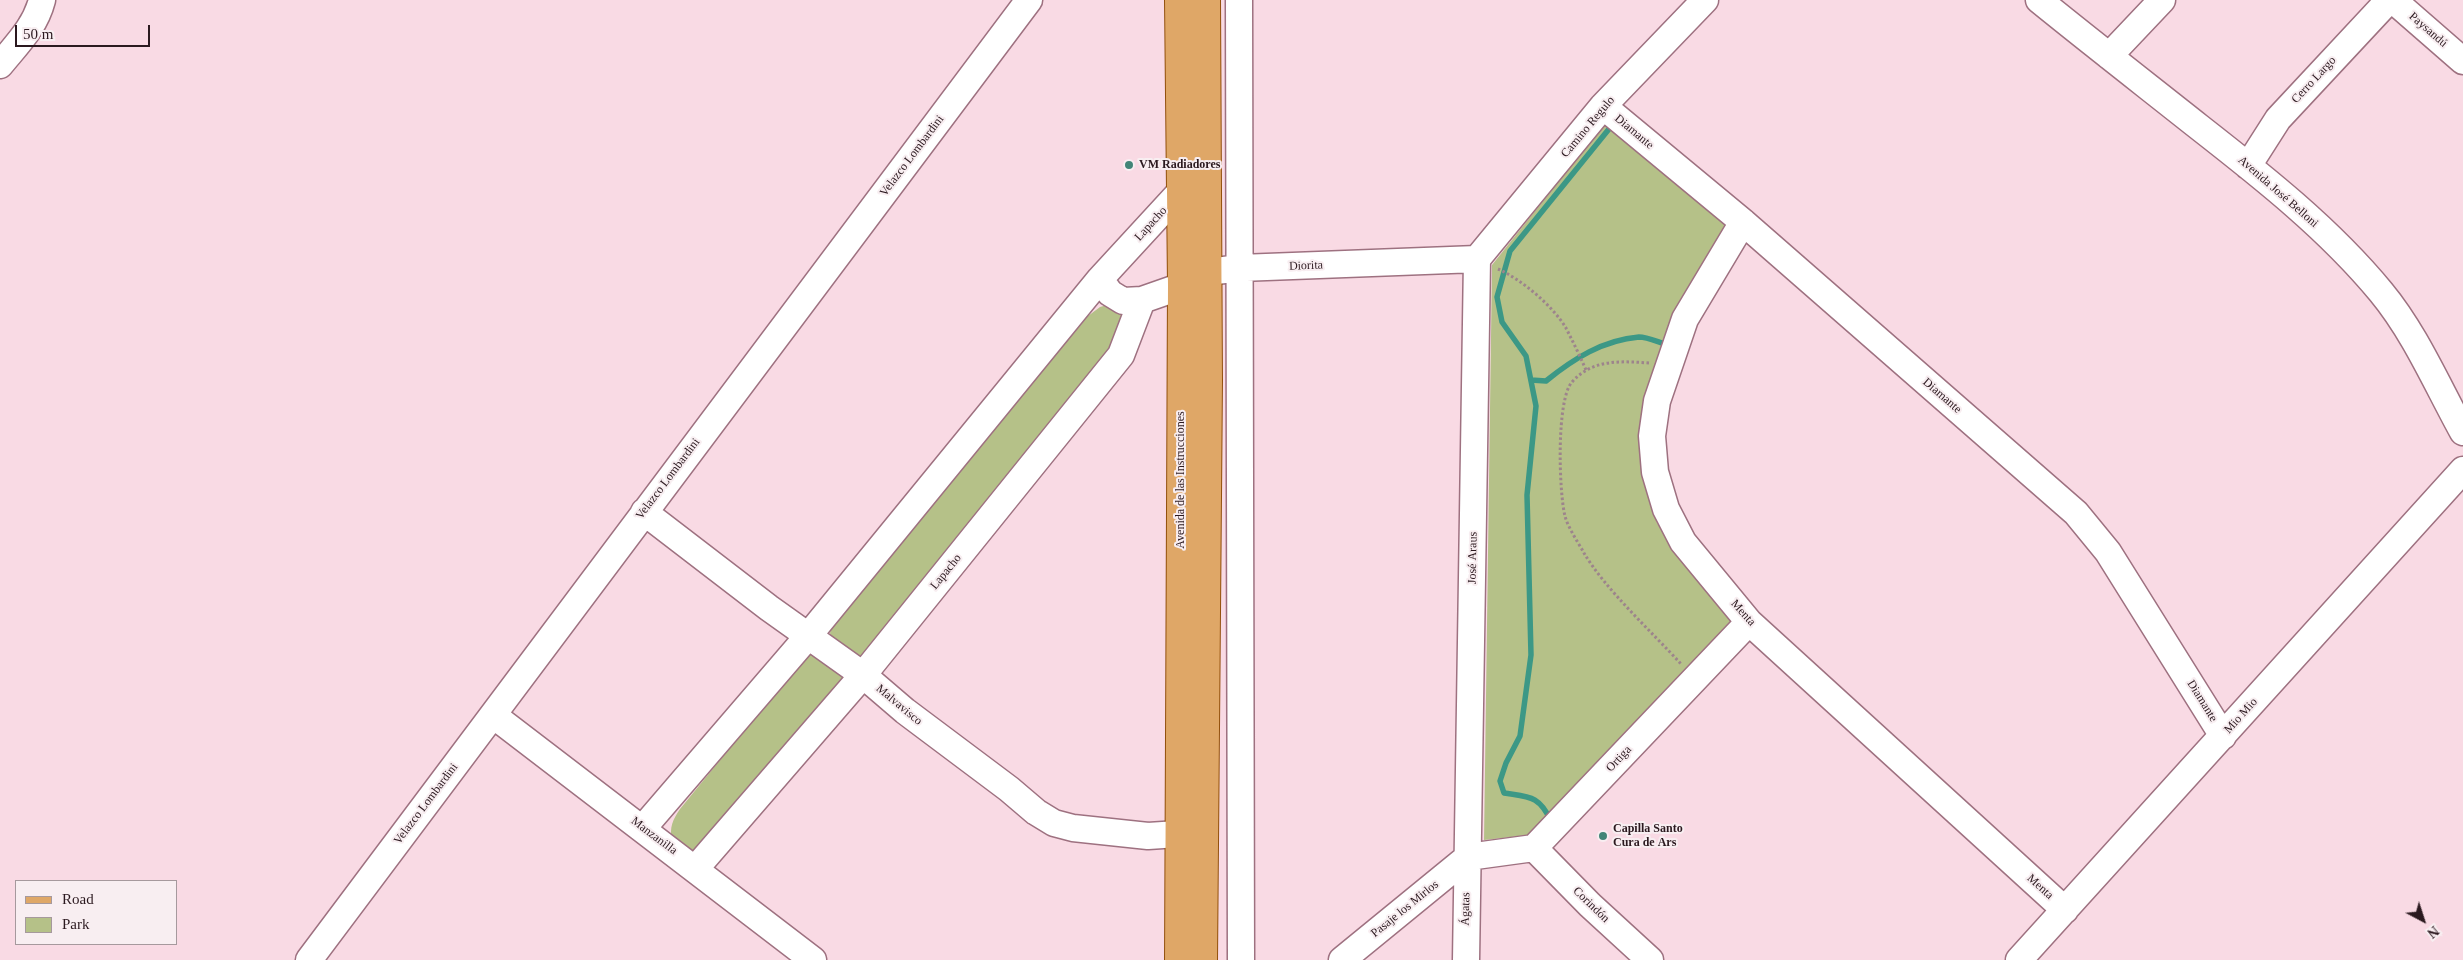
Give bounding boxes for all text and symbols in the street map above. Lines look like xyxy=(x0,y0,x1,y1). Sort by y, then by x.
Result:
street label: Paysandú xyxy=(2406,9,2450,51)
scale bar xyxy=(18,15,152,47)
text: 50 m xyxy=(23,26,53,42)
street label: Cerro Largo xyxy=(2289,54,2339,106)
street label: Camino Regulo xyxy=(1558,93,1618,161)
street label: Diamante xyxy=(1612,111,1656,153)
street label: Velazco Lombardini xyxy=(877,113,947,199)
street label: Avenida José Belloni xyxy=(2235,153,2321,231)
place label: VM Radiadores xyxy=(1139,158,1220,172)
marker: VM Radiadores xyxy=(1123,159,1135,171)
street label: Lapacho xyxy=(1132,204,1170,244)
street label: Diorita xyxy=(1289,258,1323,274)
street label: Diamante xyxy=(1920,375,1964,417)
street label: Avenida de las Instrucciones xyxy=(1174,411,1188,549)
street label: Velazco Lombardini xyxy=(633,436,703,522)
street label: José Araus xyxy=(1465,532,1481,584)
street label: Lapacho xyxy=(927,551,965,593)
street label: Menta xyxy=(1727,597,1759,629)
street label: Diamante xyxy=(2184,677,2220,725)
street label: Malvavisco xyxy=(873,681,925,729)
street label: Mio Mio xyxy=(2221,695,2261,737)
street label: Ortiga xyxy=(1603,743,1635,775)
street label: Velazco Lombardini xyxy=(391,761,461,847)
street label: Manzanilla xyxy=(628,814,680,858)
place label: Capilla Santo Cura de Ars xyxy=(1613,822,1683,850)
marker: Capilla Santo Cura de Ars xyxy=(1597,830,1609,842)
street label: Menta xyxy=(2024,871,2056,903)
street label: Pasaje los Mirlos xyxy=(1368,877,1442,941)
legend xyxy=(15,880,178,945)
street label: Corindón xyxy=(1570,884,1612,926)
text: Road xyxy=(62,891,94,907)
street label: Ágatas xyxy=(1459,892,1473,926)
north arrow xyxy=(2398,895,2448,945)
text: Park xyxy=(62,916,90,932)
text: N xyxy=(2424,923,2442,941)

